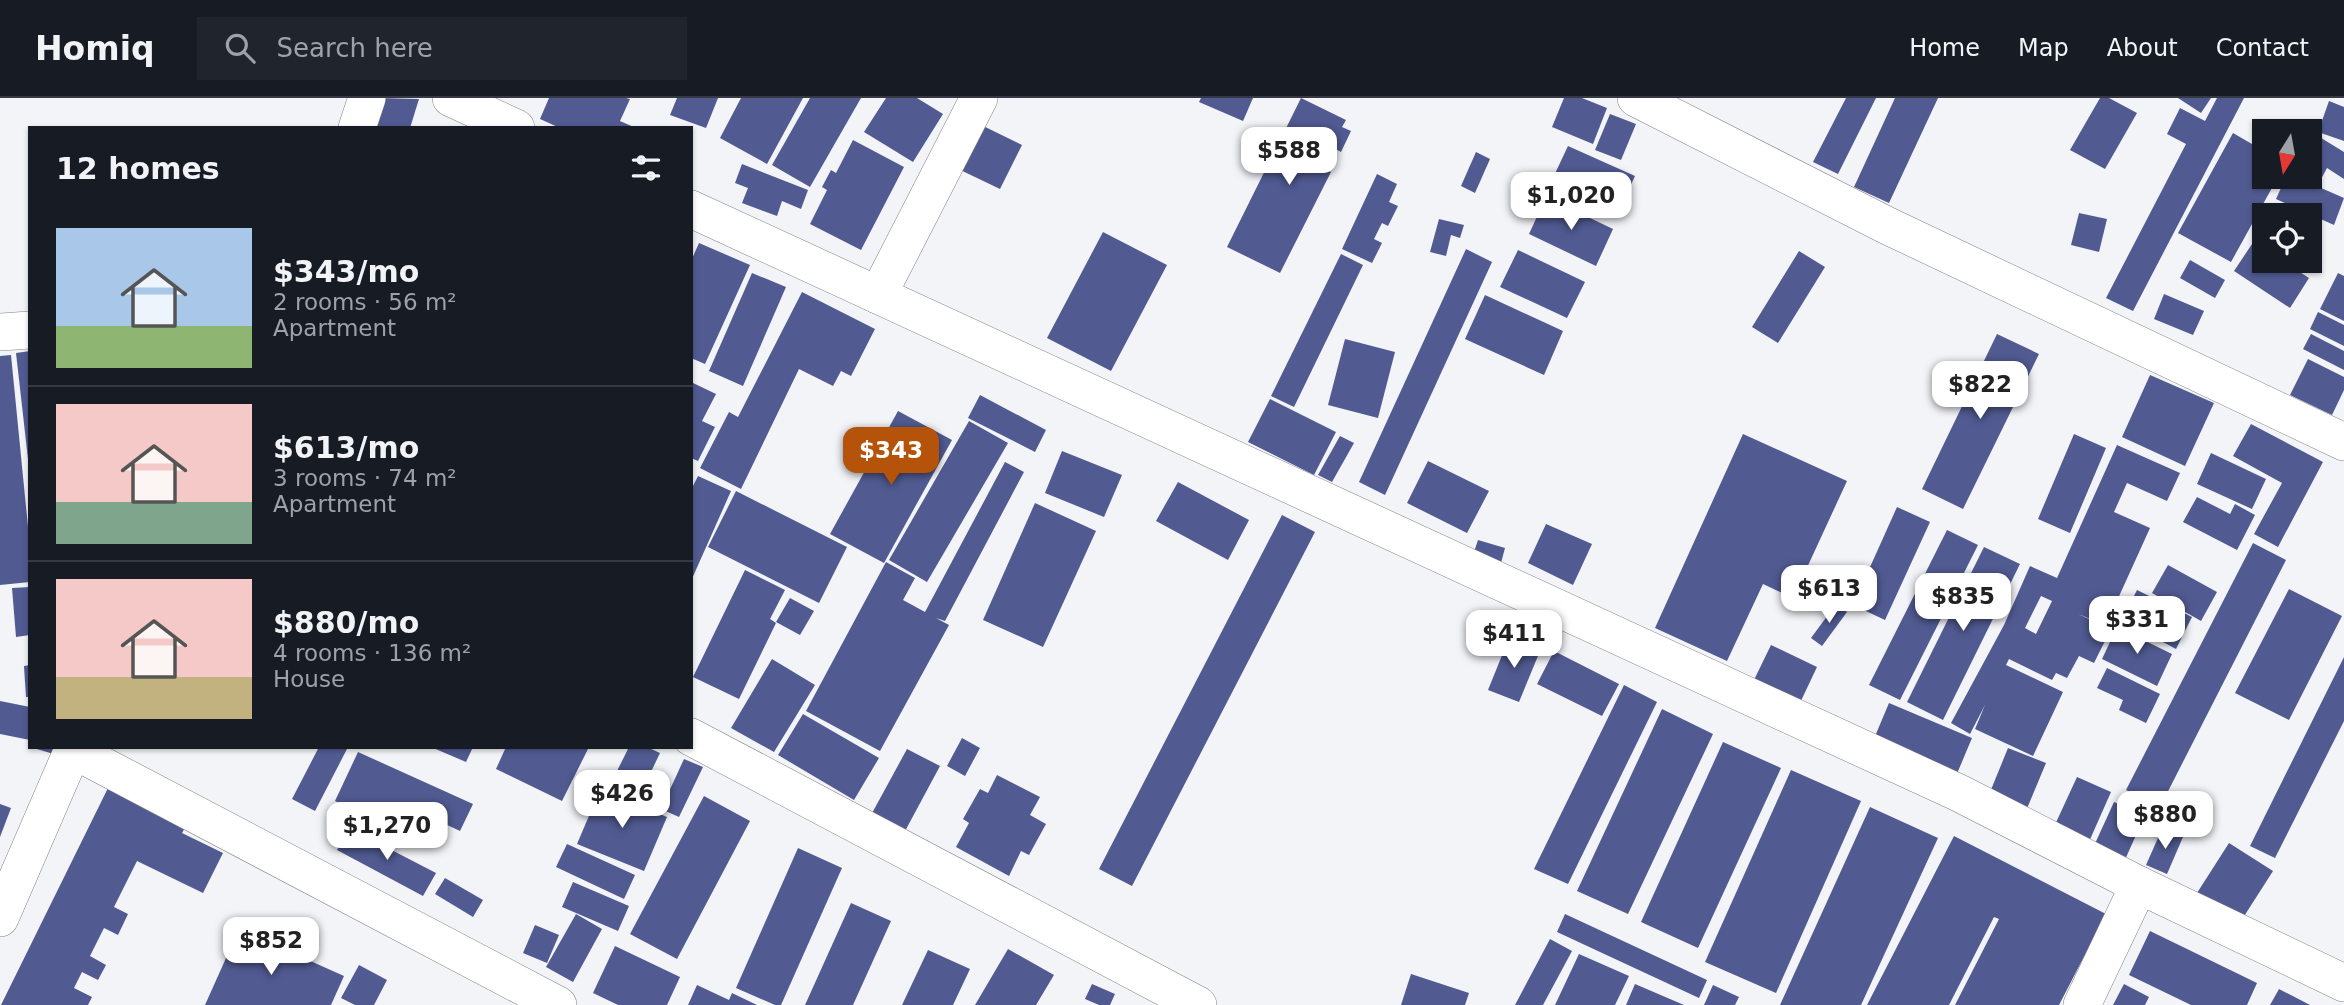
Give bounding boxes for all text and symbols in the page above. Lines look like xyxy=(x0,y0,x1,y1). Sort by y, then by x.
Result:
search box xyxy=(197,17,687,80)
text: Homiq xyxy=(35,29,155,68)
icon: search xyxy=(221,29,259,67)
text: Search here xyxy=(277,33,433,63)
text: Home xyxy=(1909,34,1980,62)
text: Map xyxy=(2018,34,2069,62)
text: About xyxy=(2107,34,2178,62)
text: Contact xyxy=(2216,34,2309,62)
north arrow xyxy=(2252,119,2322,189)
map controls xyxy=(2252,119,2322,273)
pin: $588 xyxy=(1248,127,1330,187)
text: $588 xyxy=(1257,137,1321,163)
icon: filters xyxy=(627,149,665,187)
text: 12 homes xyxy=(56,151,220,186)
pin: $1,020 xyxy=(1514,172,1628,232)
text: $1,020 xyxy=(1527,182,1615,208)
button: locate xyxy=(2252,203,2322,273)
text: $343/mo xyxy=(273,254,419,289)
icon: home xyxy=(112,256,196,340)
text: 2 rooms · 56 m² xyxy=(273,289,457,315)
text: Apartment xyxy=(273,315,396,341)
pin: $822 xyxy=(1939,362,2021,421)
text: $822 xyxy=(1948,371,2012,397)
pin: $343 xyxy=(850,428,932,487)
text: $613/mo xyxy=(273,430,419,465)
icon: home xyxy=(112,432,196,516)
text: $343 xyxy=(859,437,923,463)
text: 3 rooms · 74 m² xyxy=(273,465,457,491)
text: Apartment xyxy=(273,491,396,517)
pin: $613 xyxy=(1788,566,1870,625)
pin: $835 xyxy=(1922,574,2004,633)
text: $613 xyxy=(1797,575,1861,601)
text: $835 xyxy=(1931,583,1995,609)
pin: $331 xyxy=(2096,596,2178,656)
text: $880/mo xyxy=(273,605,419,640)
text: $331 xyxy=(2105,606,2169,632)
icon: home xyxy=(112,607,196,691)
pin: $411 xyxy=(1473,610,1555,670)
text: $411 xyxy=(1482,620,1546,646)
text: 4 rooms · 136 m² xyxy=(273,640,471,666)
text: House xyxy=(273,666,345,692)
pin: $426 xyxy=(581,770,663,830)
text: $426 xyxy=(590,780,654,806)
pin: $880 xyxy=(2124,792,2206,851)
text: $880 xyxy=(2133,801,2197,827)
pin: $1,270 xyxy=(330,802,444,862)
text: $1,270 xyxy=(343,812,431,838)
pin: $852 xyxy=(230,918,312,977)
text: $852 xyxy=(239,927,303,953)

